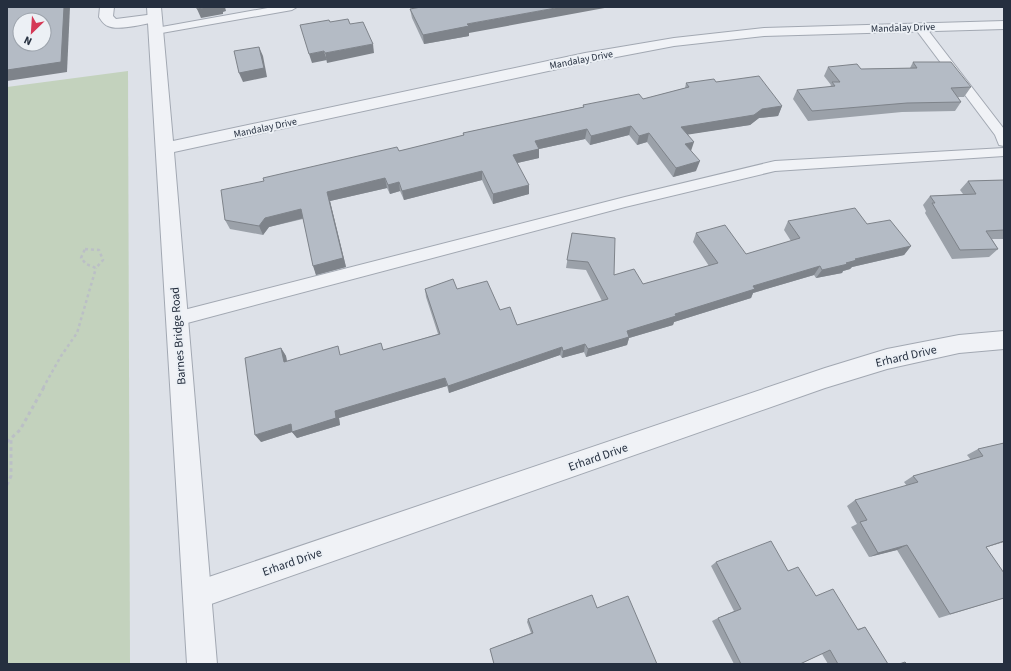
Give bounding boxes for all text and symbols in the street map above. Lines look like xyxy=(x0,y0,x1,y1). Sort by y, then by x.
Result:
north arrow xyxy=(12,12,52,52)
street label: Mandalay Drive xyxy=(871,20,935,36)
text: N xyxy=(21,32,34,49)
street label: Mandalay Drive xyxy=(548,47,614,73)
street label: Mandalay Drive xyxy=(232,114,298,142)
street label: Barnes Bridge Road xyxy=(167,286,190,385)
street label: Erhard Drive xyxy=(874,341,938,372)
street label: Erhard Drive xyxy=(566,439,630,476)
street label: Erhard Drive xyxy=(260,544,324,581)

